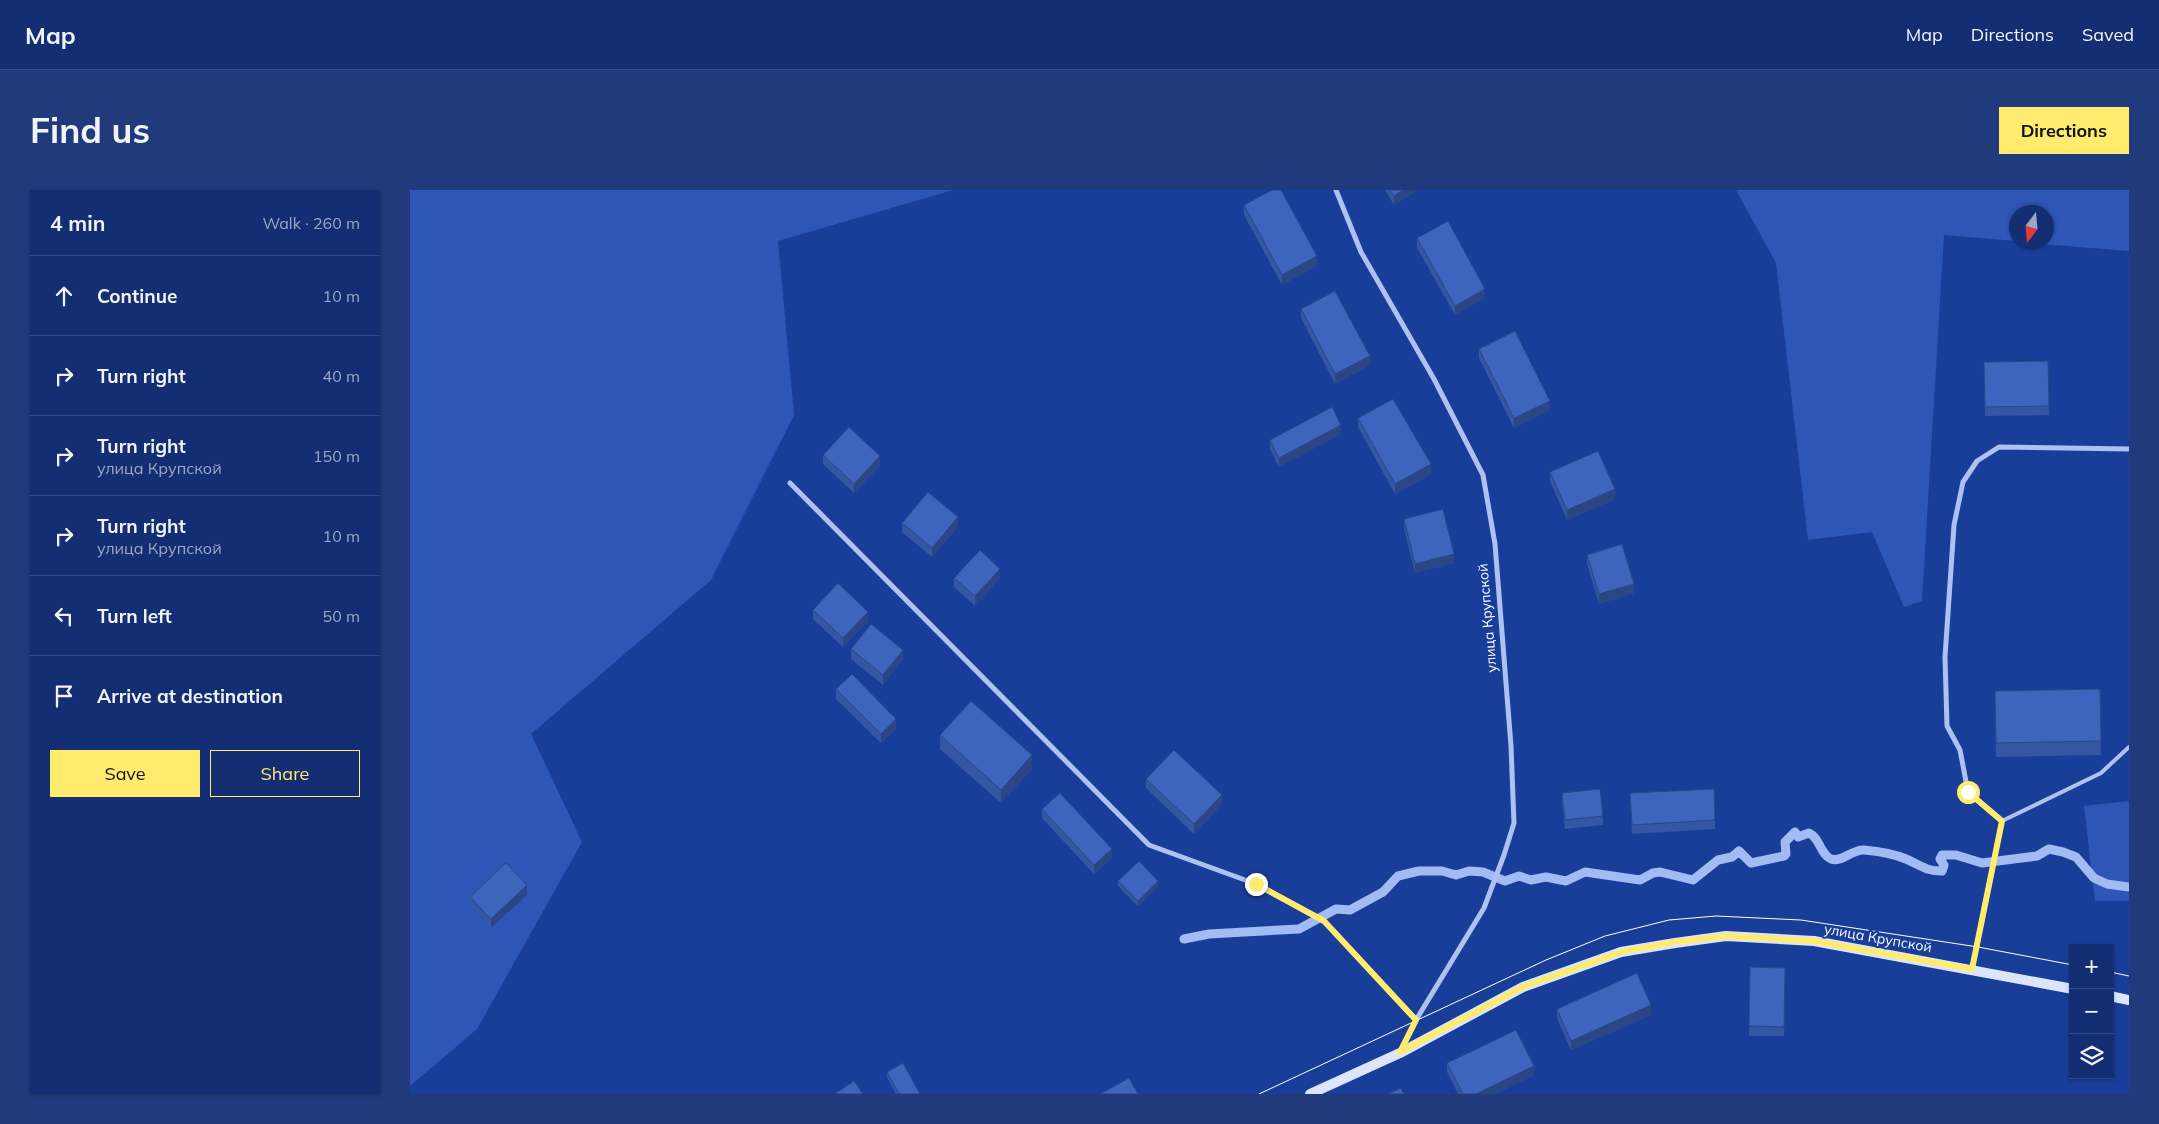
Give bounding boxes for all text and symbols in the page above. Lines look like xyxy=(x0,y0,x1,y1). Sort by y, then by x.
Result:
text: Map xyxy=(25,20,76,50)
text: Map xyxy=(1906,23,1943,46)
text: Directions xyxy=(1971,23,2054,46)
text: Saved xyxy=(2082,23,2134,46)
button: Directions xyxy=(1999,107,2129,154)
text: Find us xyxy=(30,108,150,152)
north arrow xyxy=(2009,205,2054,250)
text: 4 min xyxy=(50,210,105,236)
text: Walk · 260 m xyxy=(262,213,360,233)
icon: ahead xyxy=(50,282,78,310)
text: Continue xyxy=(97,284,177,308)
text: 10 m xyxy=(323,286,360,306)
icon: right xyxy=(50,362,78,390)
text: Turn right xyxy=(97,364,186,388)
text: 40 m xyxy=(323,366,360,386)
text: Turn right xyxy=(97,434,186,458)
icon: right xyxy=(50,442,78,470)
text: 150 m xyxy=(313,446,360,466)
text: улица Крупской xyxy=(97,458,222,478)
text: Turn right xyxy=(97,514,186,538)
icon: right xyxy=(50,522,78,550)
text: 10 m xyxy=(323,526,360,546)
text: улица Крупской xyxy=(97,538,222,558)
street label: улица Крупской xyxy=(1473,563,1501,673)
icon: left xyxy=(50,602,78,630)
text: Turn left xyxy=(97,604,172,628)
text: 50 m xyxy=(323,606,360,626)
icon: arrive xyxy=(50,682,78,710)
text: Arrive at destination xyxy=(97,684,283,708)
button: Save xyxy=(50,750,200,797)
button: Share xyxy=(210,750,360,797)
route start xyxy=(1957,781,1980,804)
route end xyxy=(1245,873,1268,896)
street label: улица Крупской xyxy=(1823,920,1933,956)
map controls xyxy=(2069,944,2114,1079)
button: + xyxy=(2069,944,2114,989)
button: − xyxy=(2069,989,2114,1034)
button: layers xyxy=(2069,1034,2114,1079)

